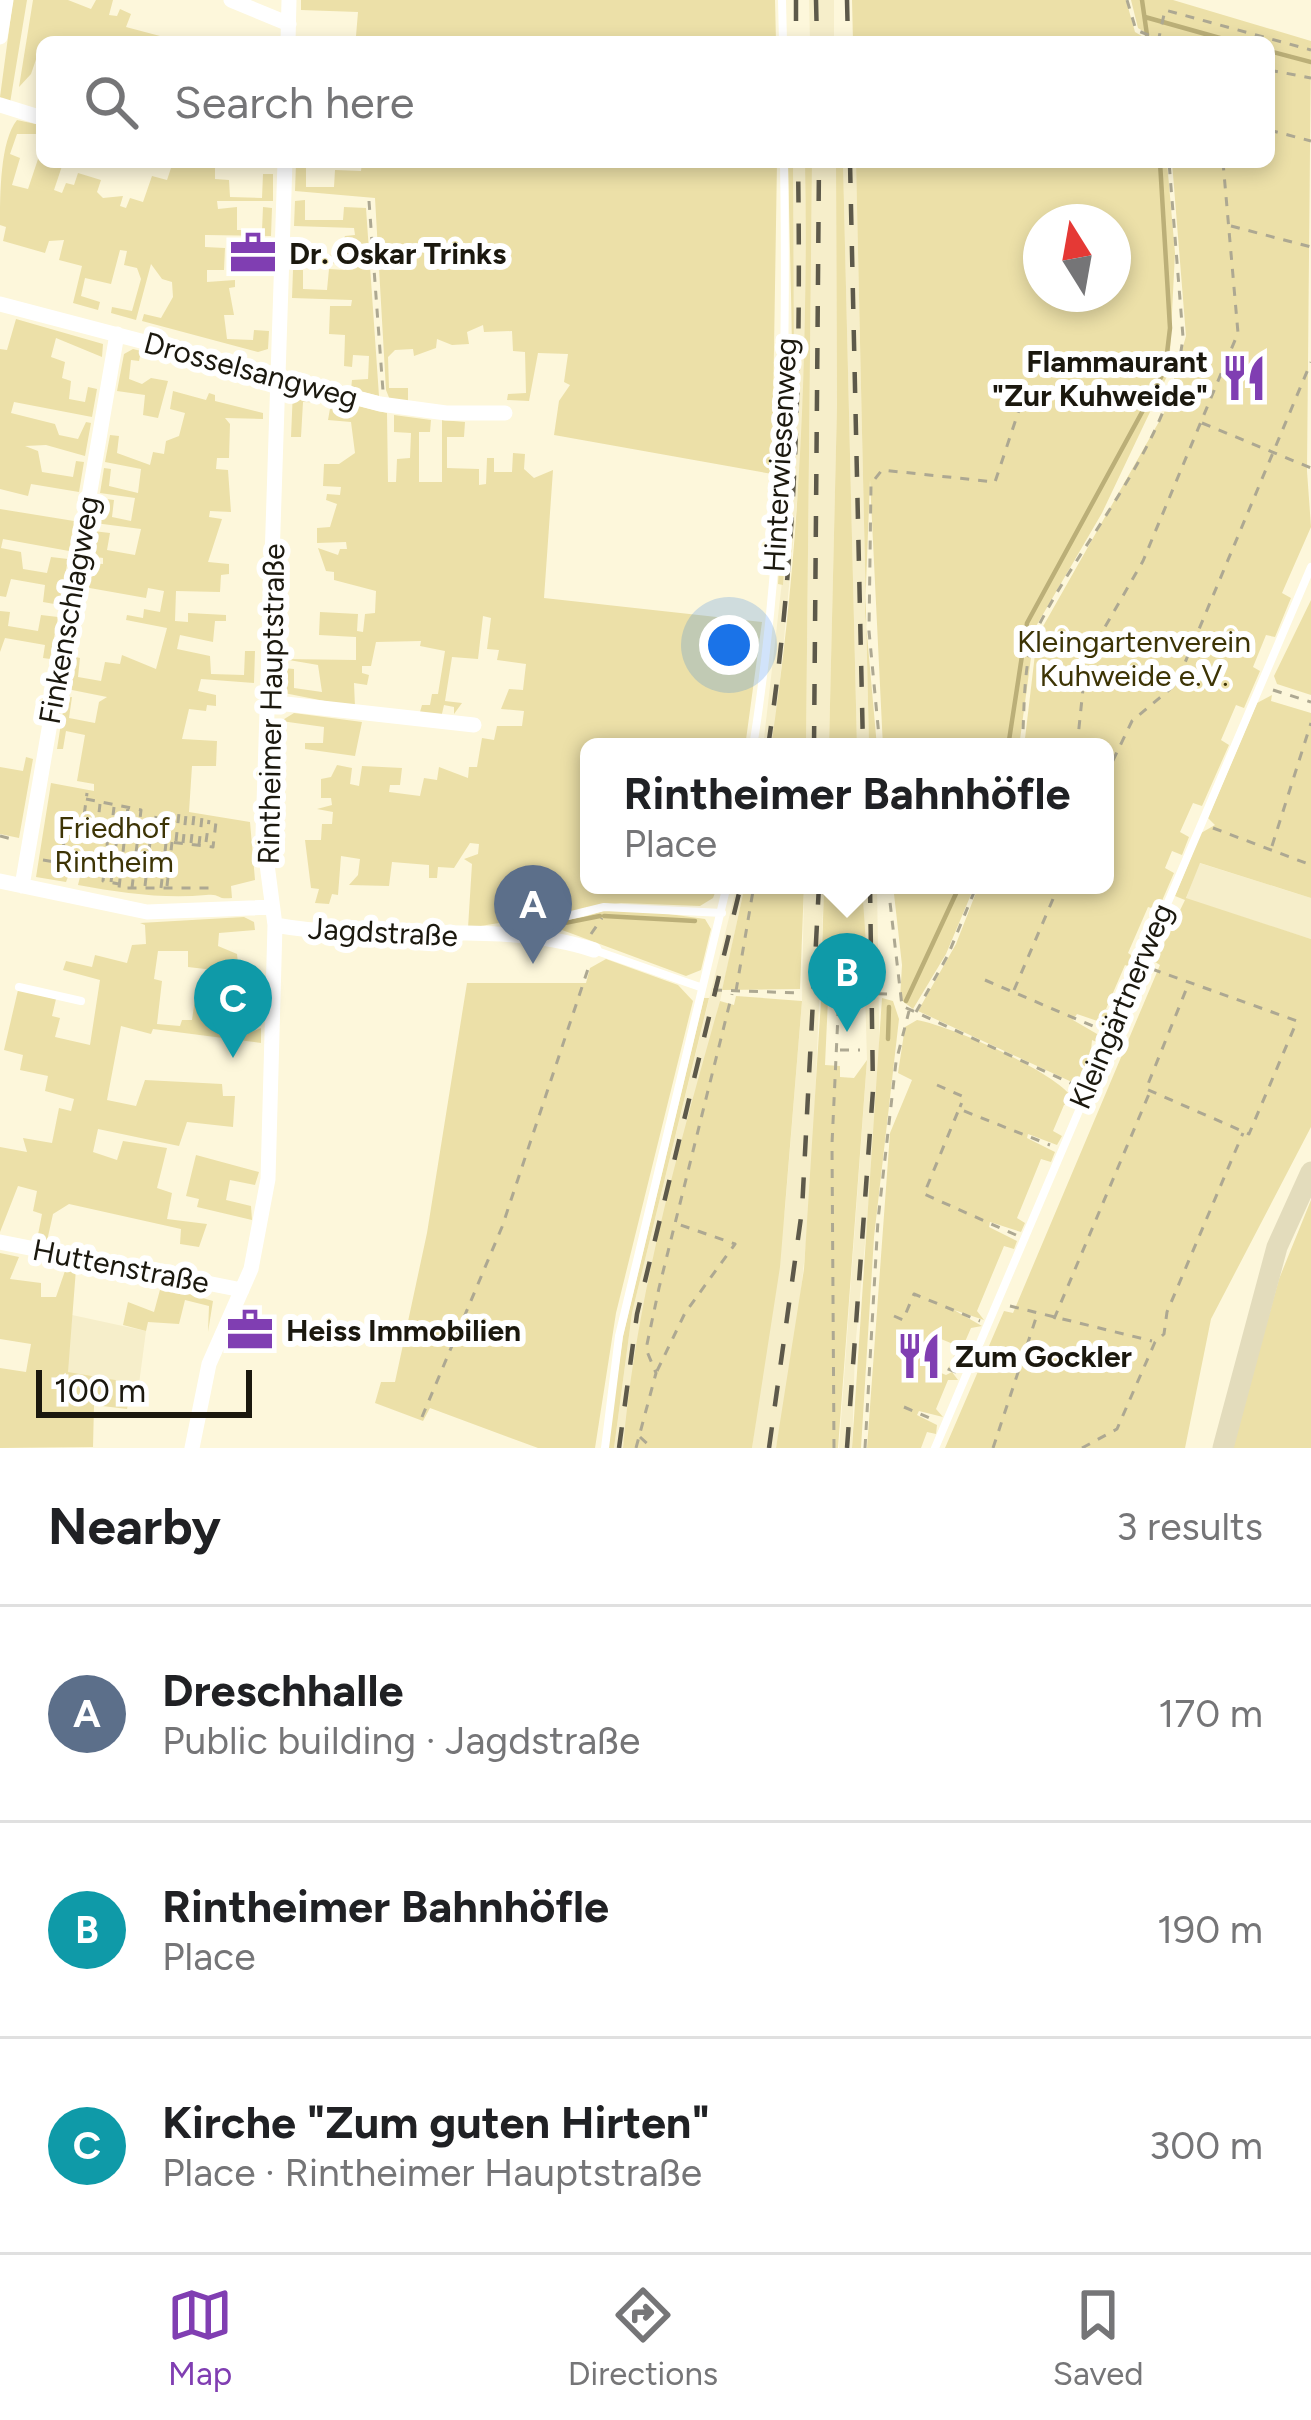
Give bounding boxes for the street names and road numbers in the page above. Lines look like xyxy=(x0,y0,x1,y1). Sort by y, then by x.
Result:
street label: Drosselsangweg xyxy=(140,324,362,416)
street label: Hinterwiesenweg xyxy=(755,337,805,573)
street label: Finkenschlagweg xyxy=(31,493,107,727)
street label: Rintheimer Hauptstraße xyxy=(250,543,292,865)
street label: Kleingärtnerweg xyxy=(1061,898,1181,1114)
street label: Jagdstraße xyxy=(307,910,459,954)
street label: Huttenstraße xyxy=(30,1231,212,1301)

